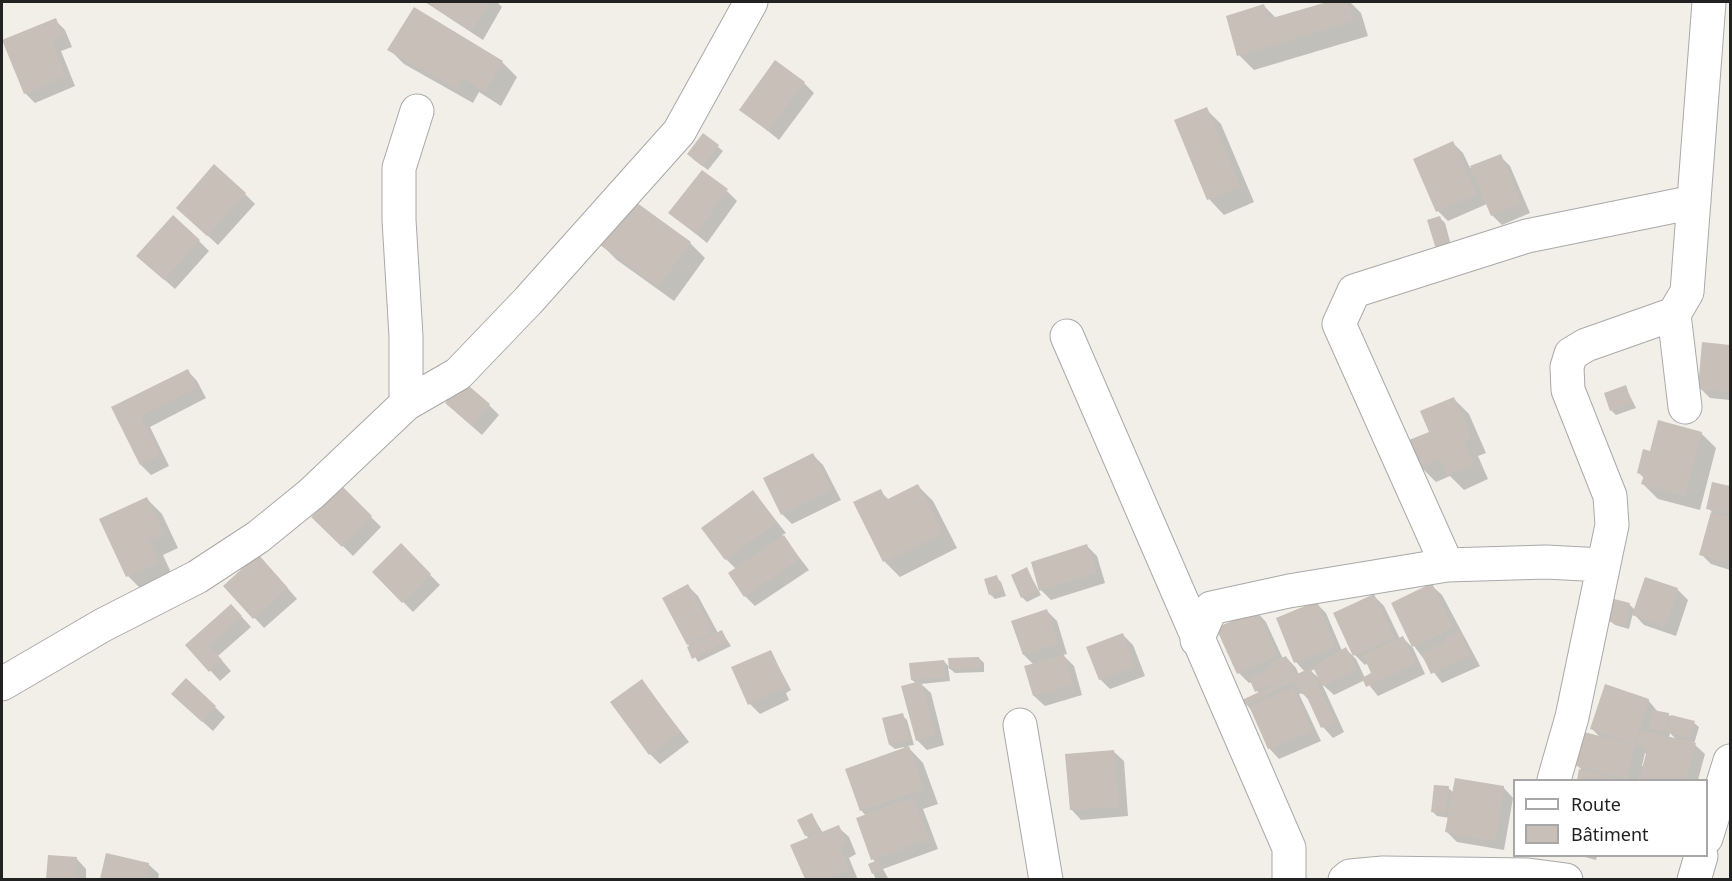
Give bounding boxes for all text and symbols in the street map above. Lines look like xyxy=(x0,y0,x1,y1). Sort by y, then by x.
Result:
legend xyxy=(1513,779,1708,857)
text: Route xyxy=(1571,792,1621,816)
text: Bâtiment xyxy=(1571,822,1649,846)

